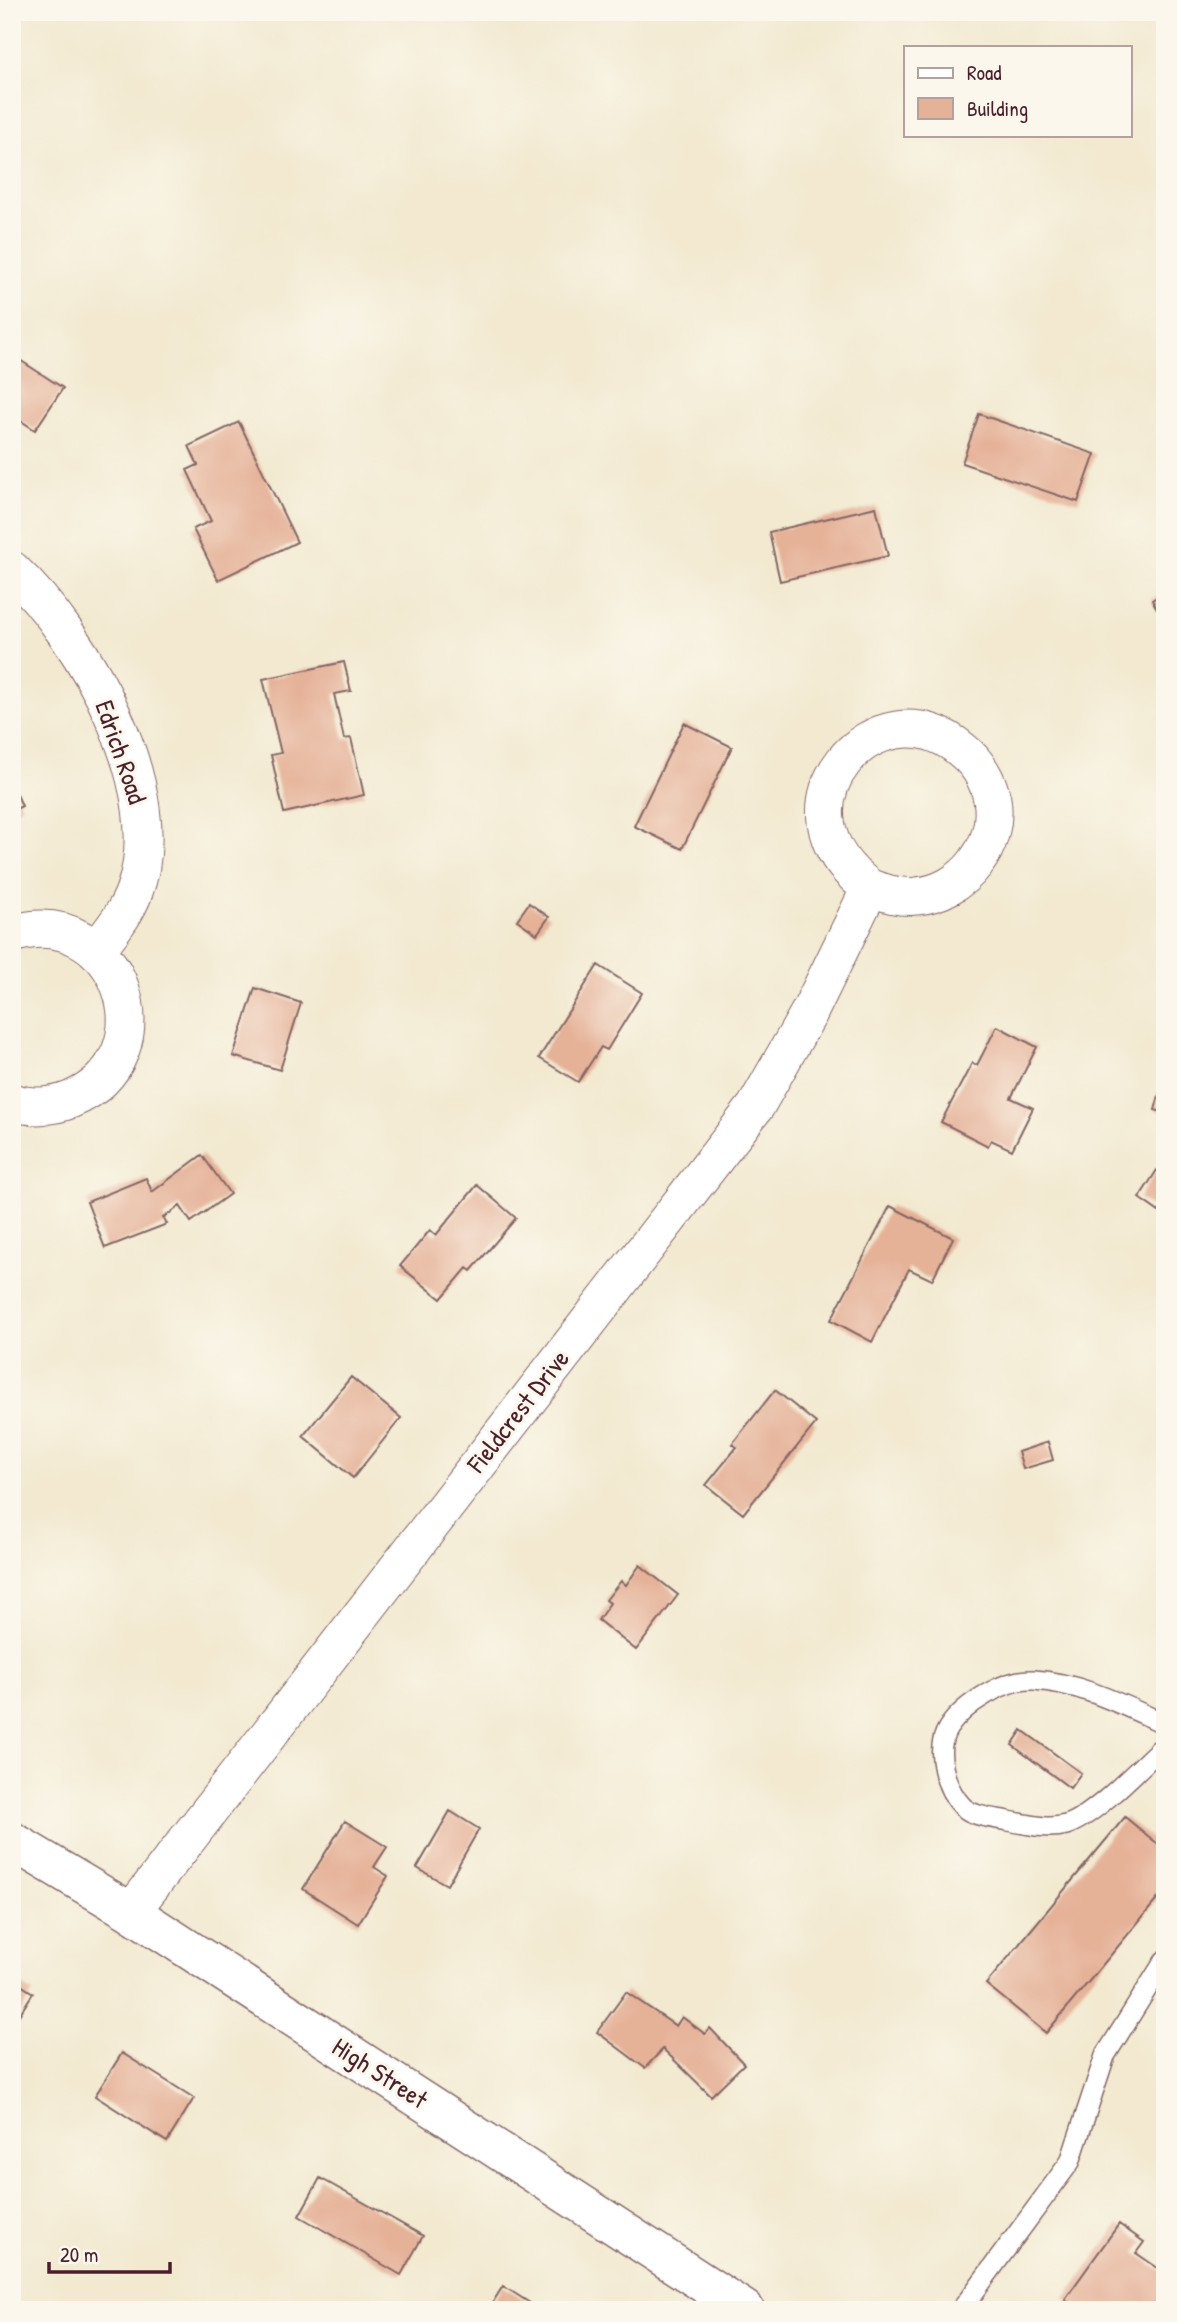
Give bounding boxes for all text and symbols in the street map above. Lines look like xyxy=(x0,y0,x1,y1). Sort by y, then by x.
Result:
legend xyxy=(904,46,1132,136)
text: Road xyxy=(967,58,1001,87)
text: Building xyxy=(967,94,1028,123)
street label: Edrich Road xyxy=(87,696,155,808)
street label: Fieldcrest Drive xyxy=(458,1342,577,1480)
street label: High Street xyxy=(326,2029,436,2117)
scale bar xyxy=(49,2231,170,2275)
text: 20 m xyxy=(60,2240,98,2269)

